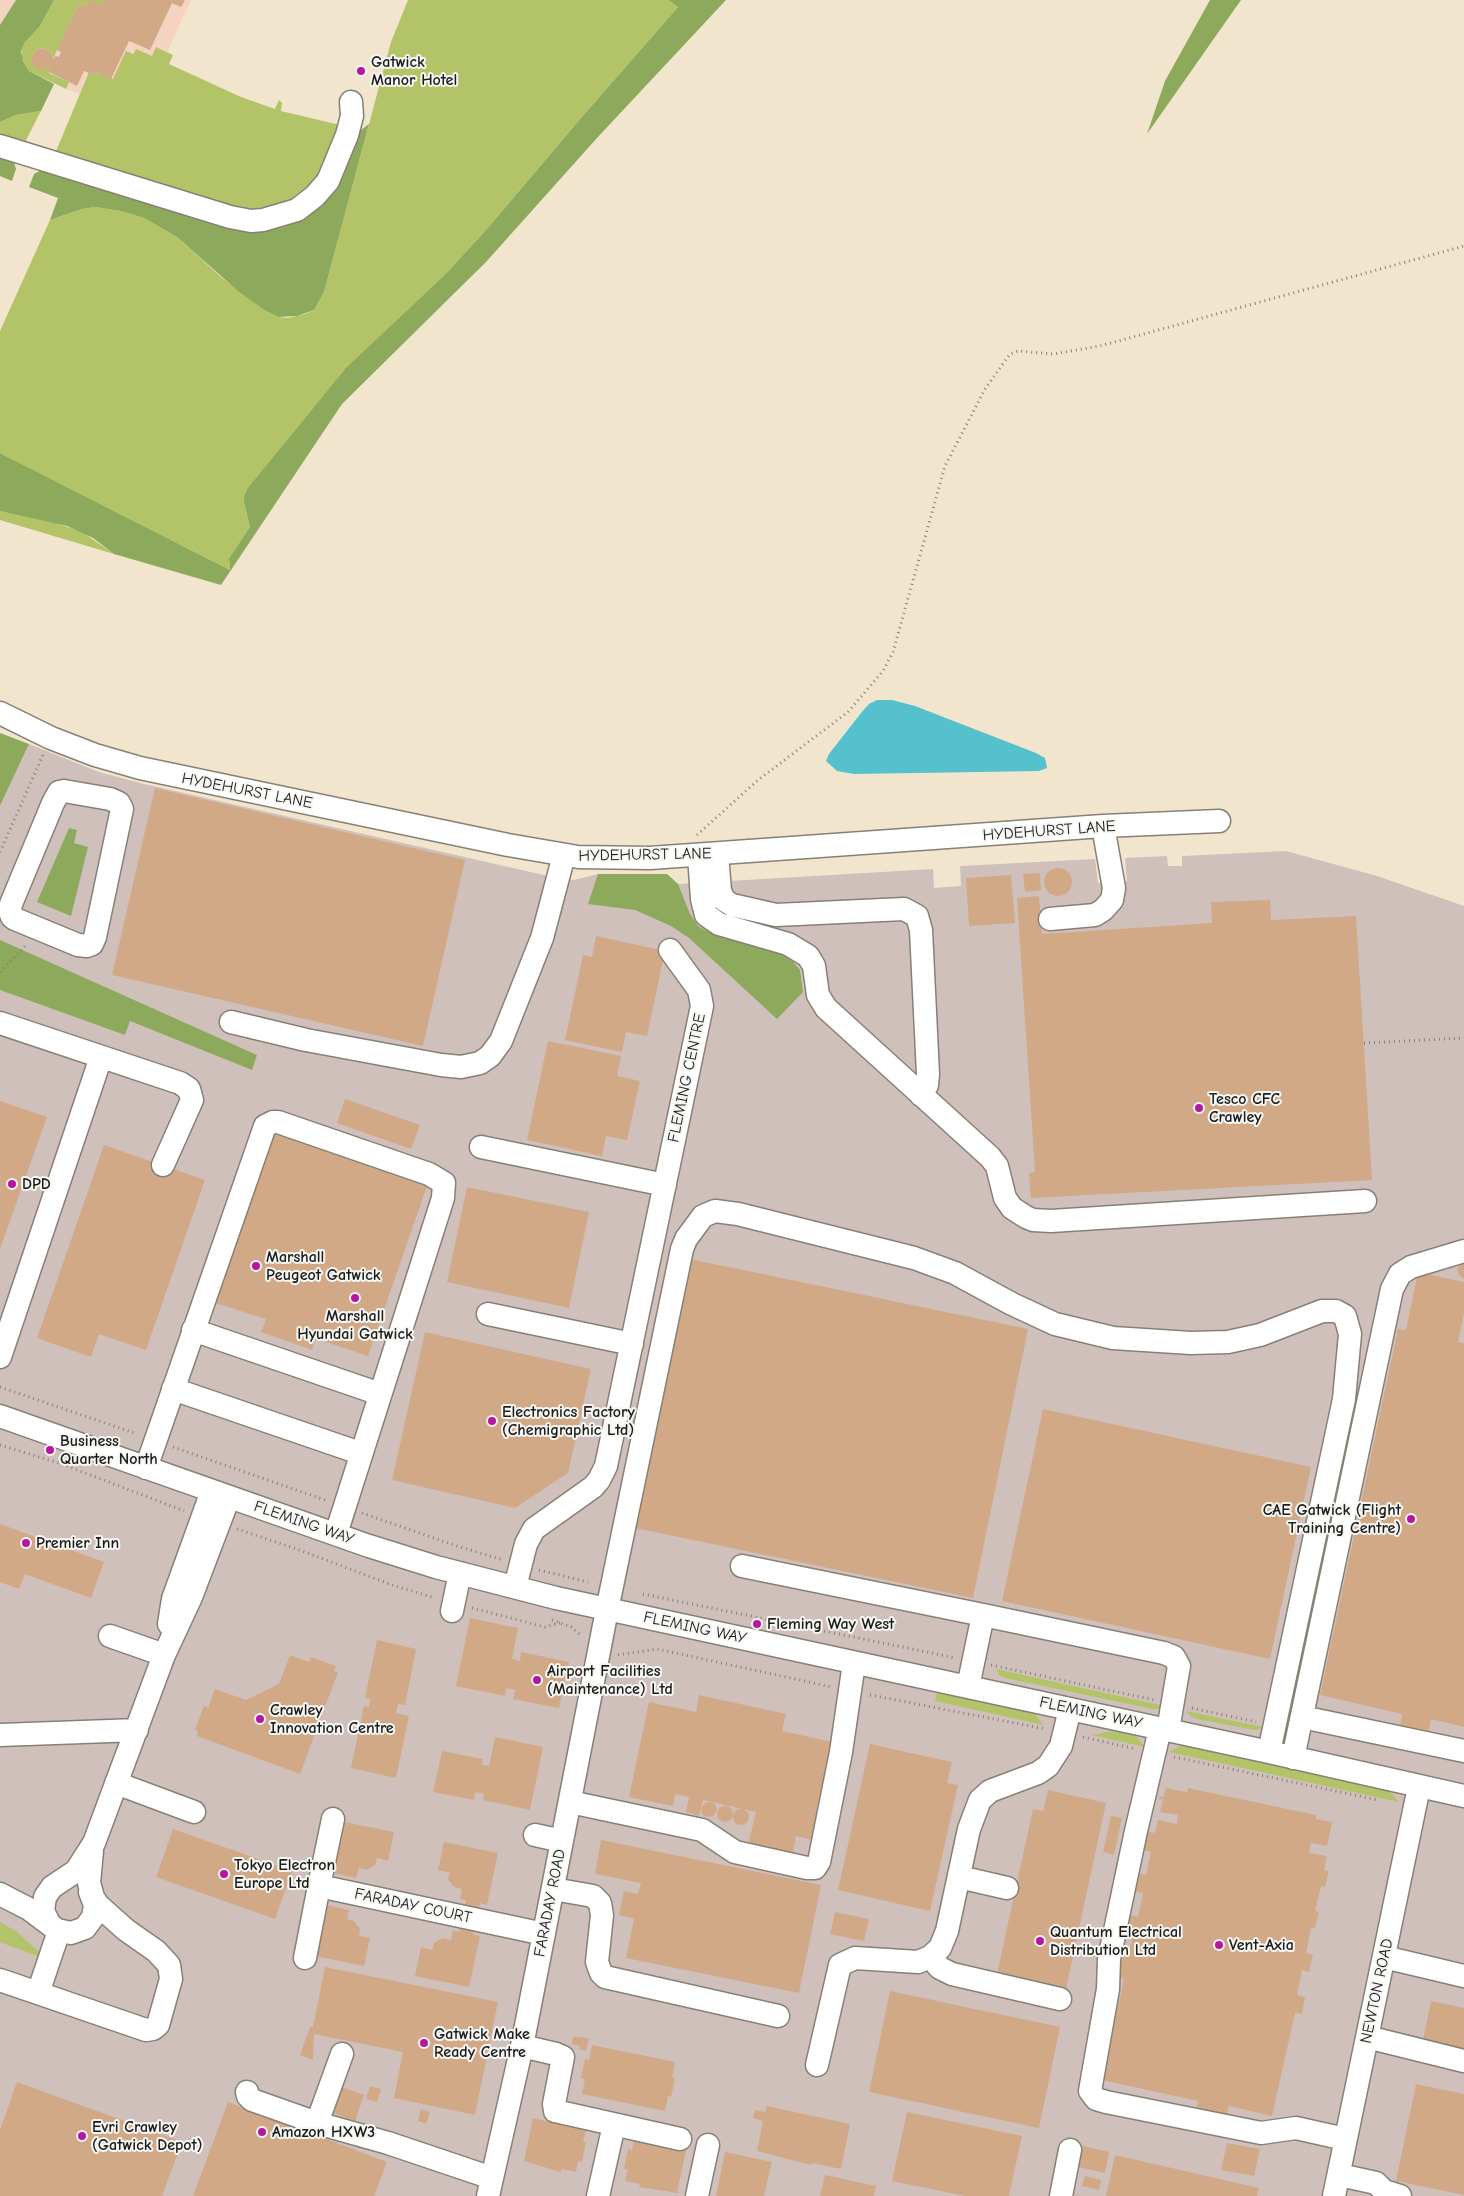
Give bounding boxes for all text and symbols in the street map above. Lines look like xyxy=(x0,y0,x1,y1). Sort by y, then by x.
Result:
place label: Gatwick Manor Hotel xyxy=(371,52,457,90)
marker: Gatwick Manor Hotel xyxy=(355,65,367,77)
street label: HYDEHURST LANE xyxy=(180,769,314,813)
street label: HYDEHURST LANE xyxy=(982,817,1116,845)
street label: HYDEHURST LANE xyxy=(578,844,712,866)
street label: FLEMING CENTRE xyxy=(664,1012,710,1144)
place label: Tesco CFC Crawley xyxy=(1209,1089,1280,1127)
marker: Tesco CFC Crawley xyxy=(1193,1102,1205,1114)
place label: DPD xyxy=(22,1174,51,1194)
marker: DPD xyxy=(6,1178,18,1190)
place label: Marshall Peugeot Gatwick xyxy=(266,1247,381,1285)
marker: Marshall Peugeot Gatwick xyxy=(250,1260,262,1272)
marker: Marshall Hyundai Gatwick xyxy=(349,1292,361,1304)
place label: Marshall Hyundai Gatwick xyxy=(297,1306,413,1344)
place label: Electronics Factory (Chemigraphic Ltd) xyxy=(502,1402,635,1440)
marker: Electronics Factory (Chemigraphic Ltd) xyxy=(486,1415,498,1427)
place label: Business Quarter North xyxy=(60,1431,158,1469)
marker: Business Quarter North xyxy=(44,1444,56,1456)
street label: FLEMING WAY xyxy=(251,1497,357,1549)
place label: CAE Gatwick (Flight Training Centre) xyxy=(1263,1500,1401,1538)
marker: CAE Gatwick (Flight Training Centre) xyxy=(1405,1513,1417,1525)
place label: Premier Inn xyxy=(36,1533,119,1553)
marker: Premier Inn xyxy=(20,1537,32,1549)
street label: FLEMING WAY xyxy=(642,1608,748,1648)
place label: Fleming Way West xyxy=(767,1614,894,1634)
marker: Fleming Way West xyxy=(751,1618,763,1630)
place label: Airport Facilities (Maintenance) Ltd xyxy=(547,1661,673,1699)
marker: Airport Facilities (Maintenance) Ltd xyxy=(531,1674,543,1686)
street label: FLEMING WAY xyxy=(1038,1693,1144,1733)
place label: Crawley Innovation Centre xyxy=(270,1700,394,1738)
marker: Crawley Innovation Centre xyxy=(254,1713,266,1725)
street label: FARADAY ROAD xyxy=(530,1847,570,1959)
place label: Tokyo Electron Europe Ltd xyxy=(234,1855,335,1893)
marker: Tokyo Electron Europe Ltd xyxy=(218,1868,230,1880)
street label: FARADAY COURT xyxy=(353,1884,473,1928)
place label: Quantum Electrical Distribution Ltd xyxy=(1050,1922,1182,1960)
marker: Quantum Electrical Distribution Ltd xyxy=(1034,1935,1046,1947)
place label: Vent-Axia xyxy=(1229,1935,1294,1955)
street label: NEWTON ROAD xyxy=(1357,1937,1397,2045)
marker: Vent-Axia xyxy=(1213,1939,1225,1951)
place label: Gatwick Make Ready Centre xyxy=(434,2024,530,2062)
marker: Gatwick Make Ready Centre xyxy=(418,2037,430,2049)
place label: Evri Crawley (Gatwick Depot) xyxy=(92,2117,203,2155)
place label: Amazon HXW3 xyxy=(272,2122,375,2142)
marker: Amazon HXW3 xyxy=(256,2126,268,2138)
marker: Evri Crawley (Gatwick Depot) xyxy=(76,2130,88,2142)

